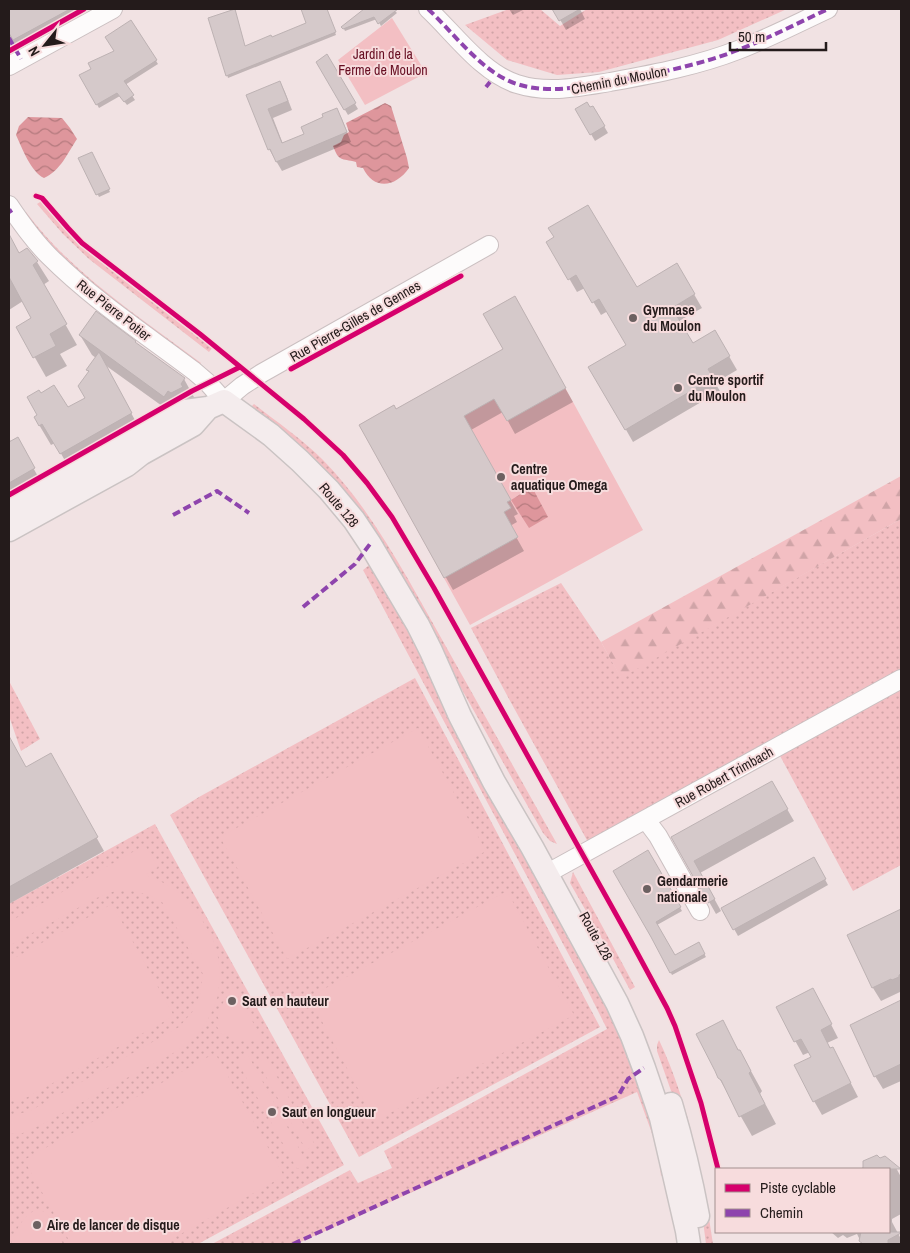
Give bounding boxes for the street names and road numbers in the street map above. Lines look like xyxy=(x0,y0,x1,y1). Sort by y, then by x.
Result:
street label: Chemin du Moulon xyxy=(570,62,668,98)
street label: Rue Pierre Potier xyxy=(73,275,155,345)
street label: Rue Pierre-Gilles de Gennes xyxy=(286,276,424,366)
street label: Route 128 xyxy=(315,479,363,531)
street label: Rue Robert Trimbach xyxy=(672,743,776,811)
street label: Route 128 xyxy=(575,908,617,964)

